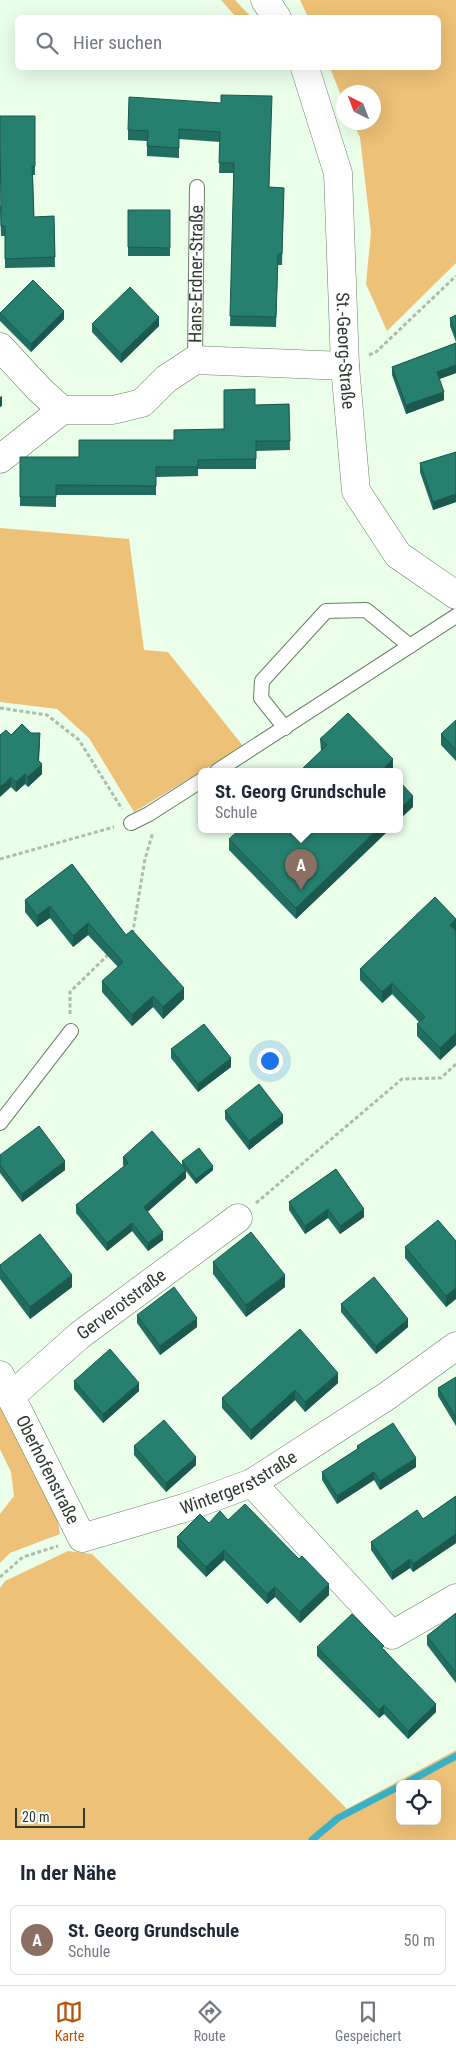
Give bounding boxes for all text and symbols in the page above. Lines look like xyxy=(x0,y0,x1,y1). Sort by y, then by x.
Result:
search box xyxy=(15,15,441,70)
icon: search xyxy=(33,29,61,57)
text: Hier suchen xyxy=(73,31,162,54)
north arrow xyxy=(336,85,381,130)
street label: Hans-Erdner-Straße xyxy=(184,205,207,343)
street label: St.-Georg-Straße xyxy=(332,292,360,410)
popup xyxy=(198,768,403,833)
text: St. Georg Grundschule xyxy=(215,780,386,803)
text: Schule xyxy=(215,803,257,822)
pin: A xyxy=(285,849,317,890)
your location xyxy=(257,1048,283,1074)
street label: Gerverotstraße xyxy=(72,1264,170,1344)
street label: Oberhofenstraße xyxy=(12,1412,84,1527)
street label: Wintergerststraße xyxy=(177,1446,301,1519)
map controls xyxy=(396,1780,441,1825)
button: locate xyxy=(396,1780,441,1825)
scale bar xyxy=(15,1805,85,1828)
text: 20 m xyxy=(22,1809,50,1825)
text: In der Nähe xyxy=(20,1861,116,1885)
text: St. Georg Grundschule xyxy=(68,1919,239,1942)
text: A xyxy=(32,1931,42,1950)
text: 50 m xyxy=(403,1931,435,1950)
text: Schule xyxy=(68,1942,110,1961)
tab: Karte xyxy=(55,1998,84,2044)
tab: Route xyxy=(194,1998,226,2044)
tab: Gespeichert xyxy=(335,1998,401,2044)

